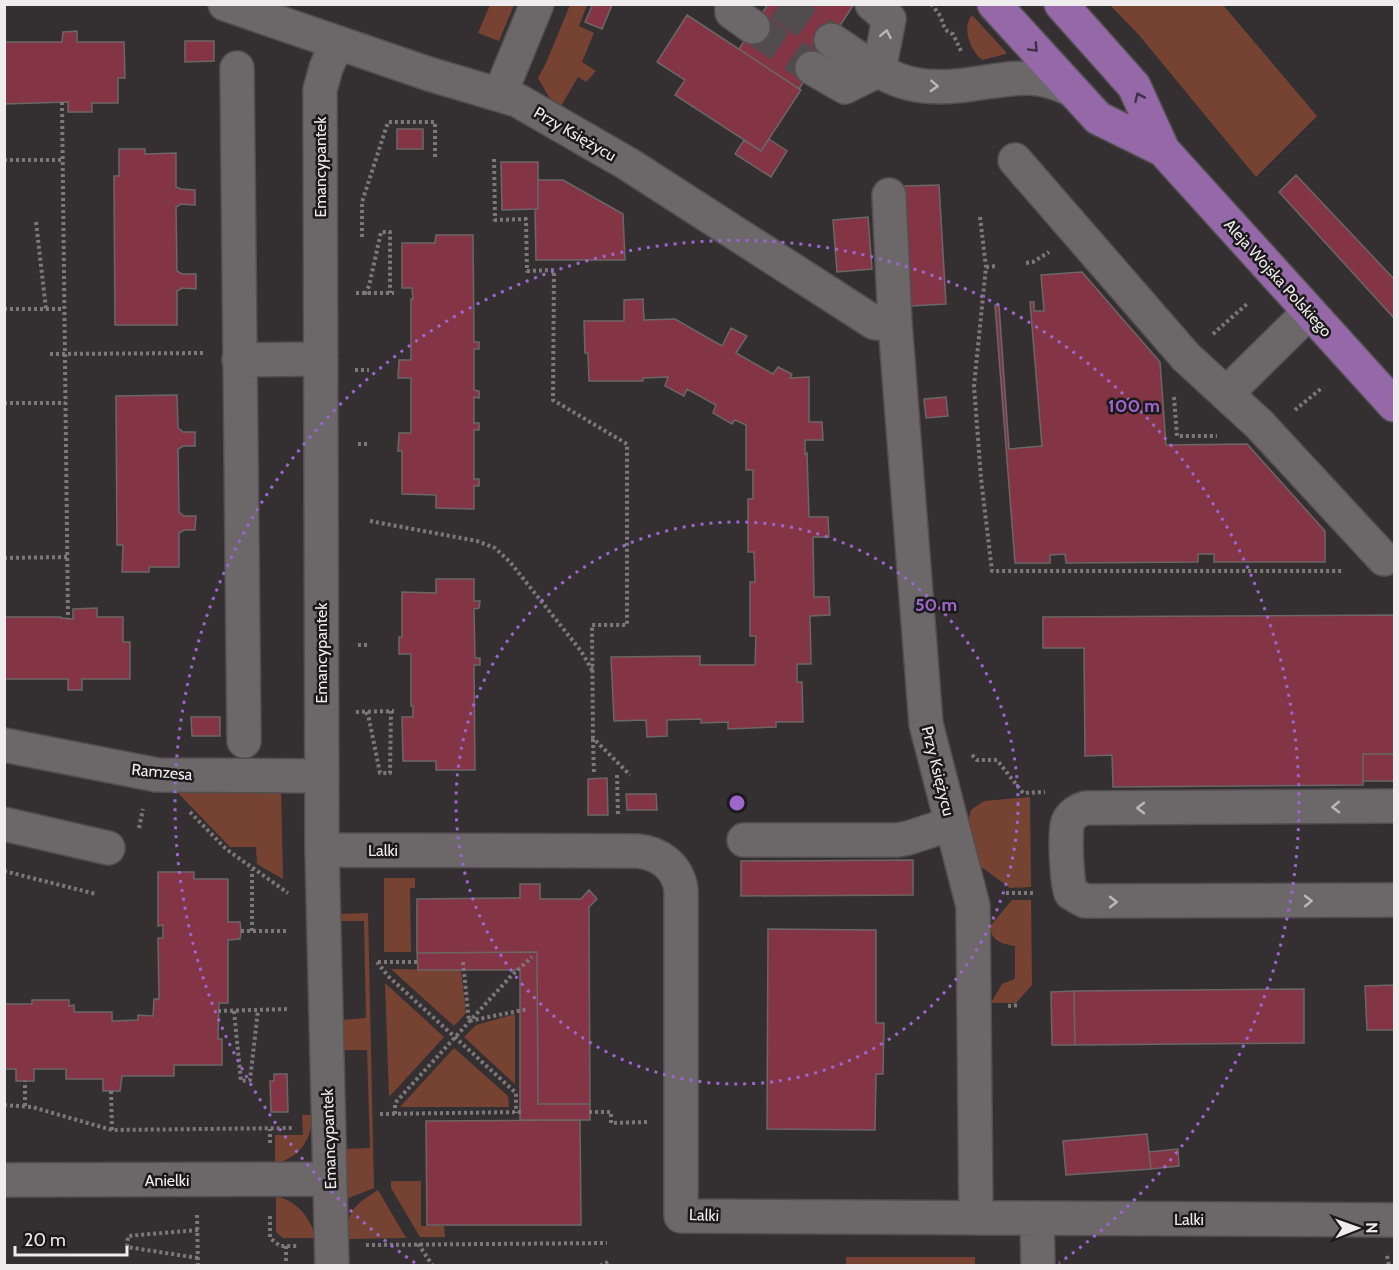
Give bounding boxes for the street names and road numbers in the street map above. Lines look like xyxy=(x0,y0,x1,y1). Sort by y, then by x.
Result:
street label: Przy Księżycu xyxy=(531,103,619,165)
street label: Emancypantek xyxy=(311,116,330,217)
street label: Aleja Wojska Polskiego xyxy=(1220,215,1336,341)
street label: Emancypantek xyxy=(312,602,331,703)
street label: Przy Księżycu xyxy=(918,724,958,818)
street label: Ramzesa xyxy=(131,760,194,784)
street label: Lalki xyxy=(368,841,398,860)
street label: Emancypantek xyxy=(318,1087,340,1190)
street label: Anielki xyxy=(145,1171,189,1190)
street label: Lalki xyxy=(689,1205,719,1225)
street label: Lalki xyxy=(1174,1210,1204,1229)

